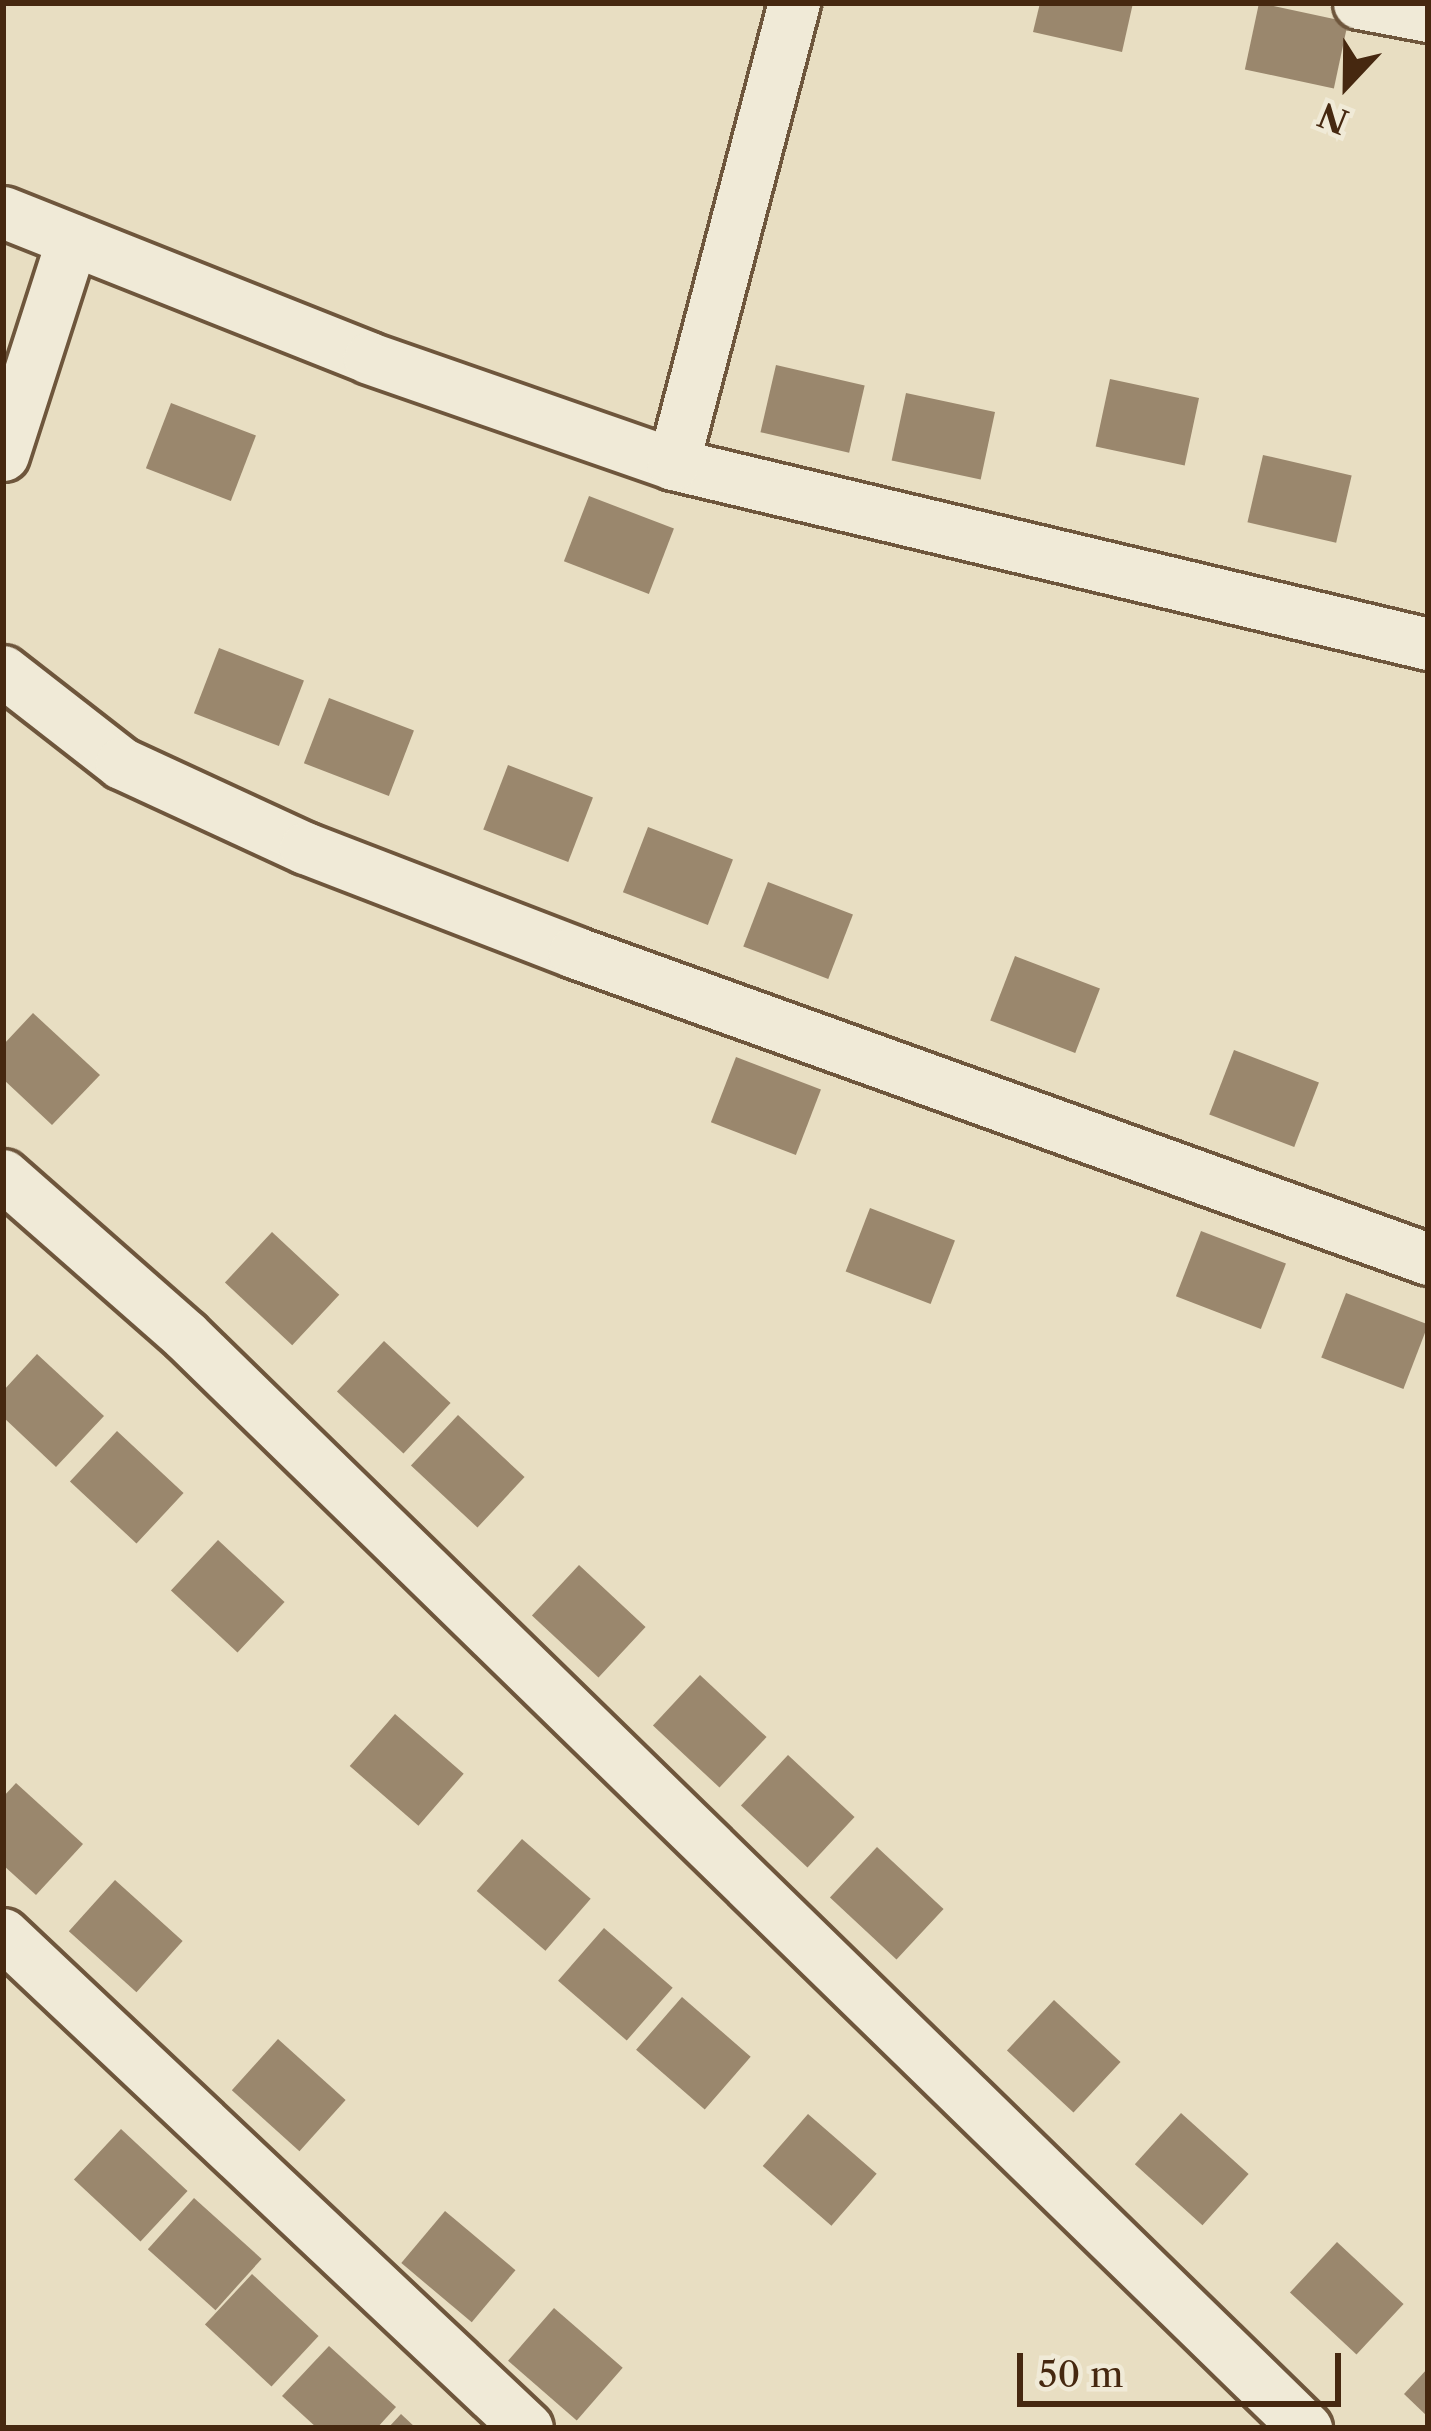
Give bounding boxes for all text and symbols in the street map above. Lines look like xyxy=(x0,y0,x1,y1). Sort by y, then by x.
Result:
north arrow xyxy=(1287,24,1407,144)
text: N xyxy=(1312,93,1354,142)
scale bar xyxy=(1023,2329,1347,2403)
text: 50 m xyxy=(1038,2352,1123,2396)

